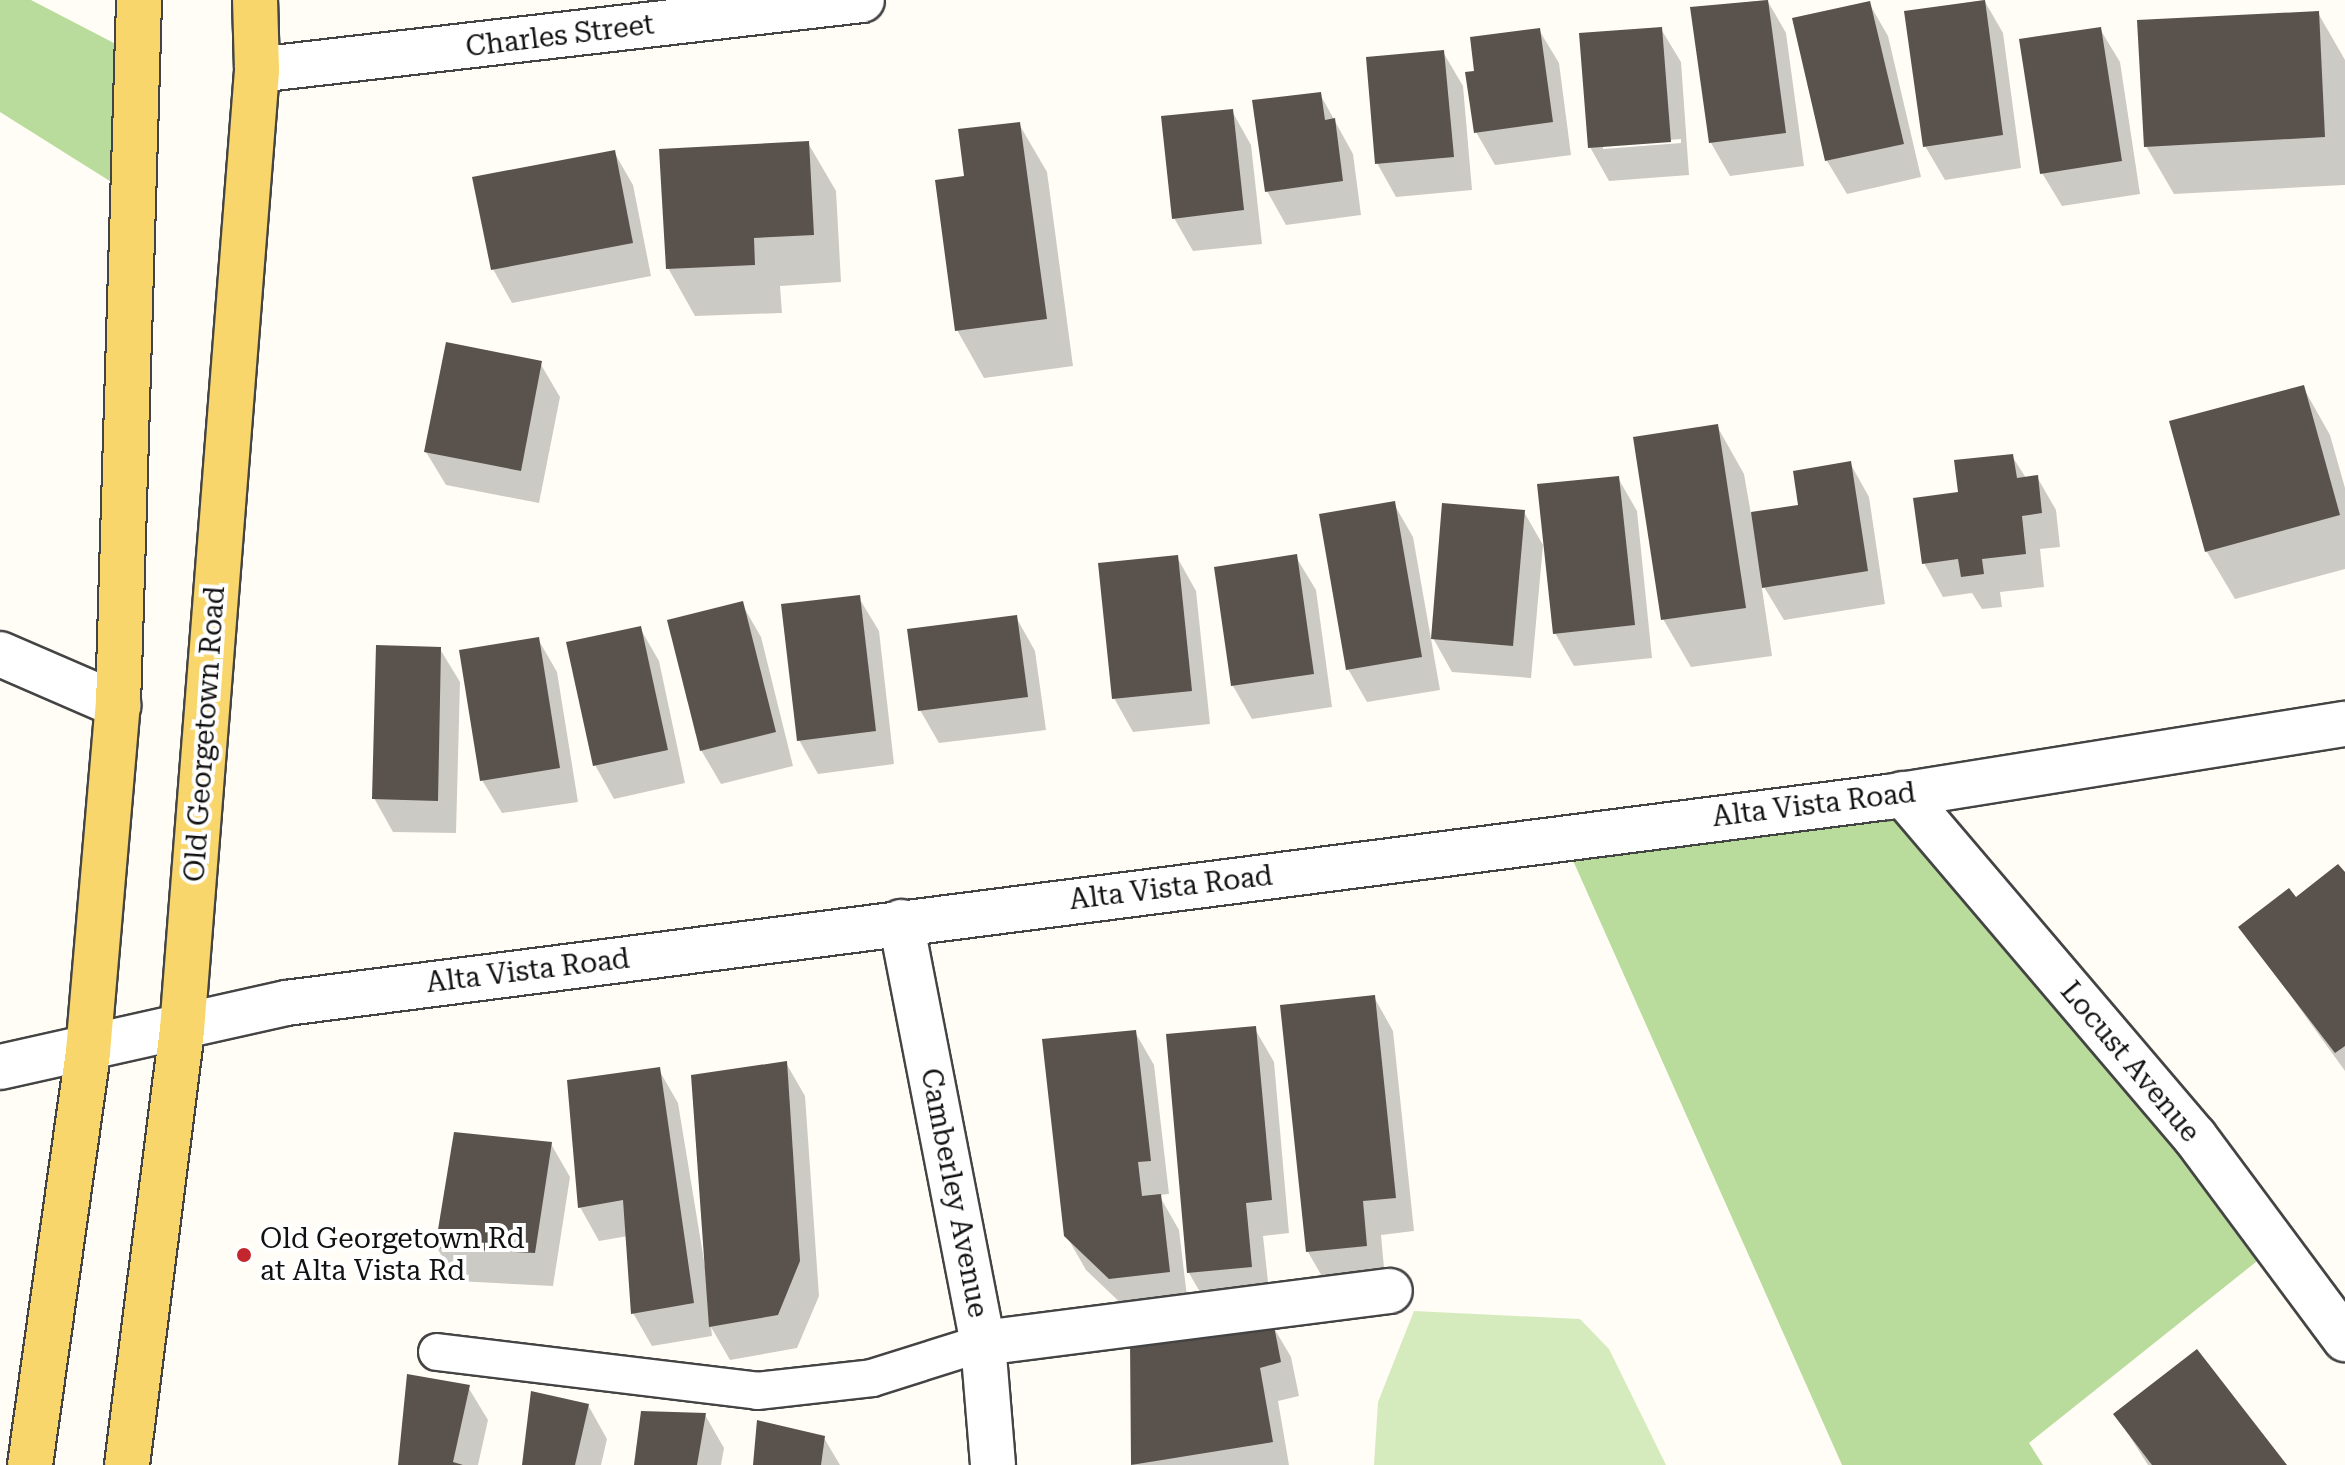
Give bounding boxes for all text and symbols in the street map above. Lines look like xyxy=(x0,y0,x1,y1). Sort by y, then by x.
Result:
street label: Charles Street xyxy=(464,8,656,64)
street label: Old Georgetown Road xyxy=(178,585,232,883)
street label: Alta Vista Road xyxy=(1710,776,1918,834)
street label: Alta Vista Road xyxy=(1067,859,1275,917)
street label: Alta Vista Road xyxy=(424,942,632,1000)
street label: Locust Avenue xyxy=(2053,975,2207,1149)
street label: Camberley Avenue xyxy=(913,1066,995,1320)
place label: Old Georgetown Rd at Alta Vista Rd xyxy=(260,1222,525,1288)
marker: Old Georgetown Rd at Alta Vista Rd xyxy=(235,1246,253,1264)

